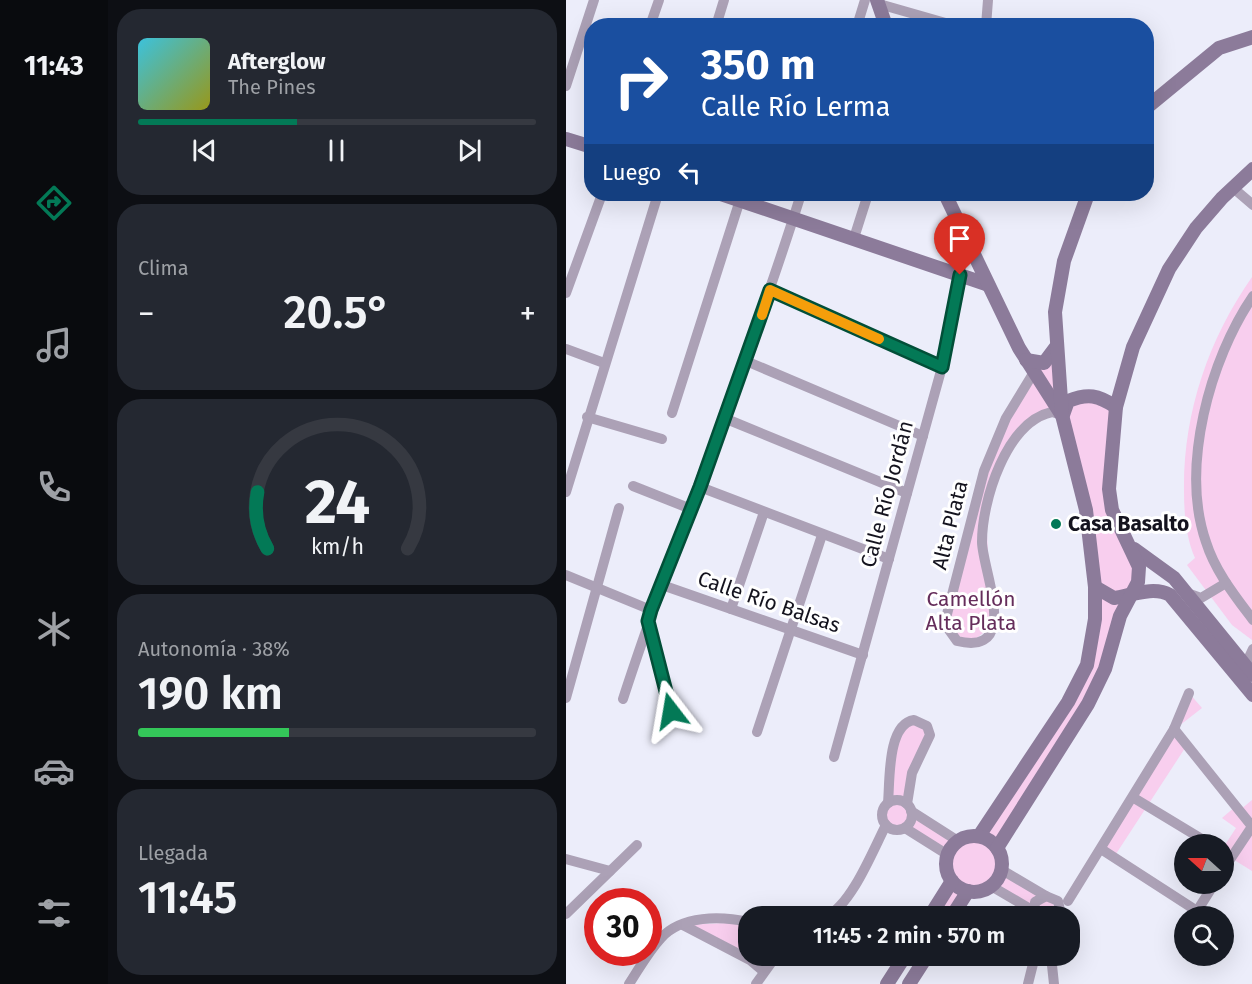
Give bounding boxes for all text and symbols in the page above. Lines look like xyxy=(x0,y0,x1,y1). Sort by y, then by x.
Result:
text: 350 m xyxy=(701,40,815,90)
icon: right xyxy=(602,42,680,120)
text: Afterglow xyxy=(228,48,325,75)
text: 11:43 xyxy=(24,50,84,82)
text: The Pines xyxy=(228,75,315,99)
text: Calle Río Lerma xyxy=(701,91,890,123)
icon: previous xyxy=(188,134,221,167)
icon: pause xyxy=(320,134,353,167)
icon: next xyxy=(453,134,486,167)
icon: left xyxy=(673,156,706,189)
text: Luego xyxy=(602,159,661,186)
icon: directions xyxy=(33,182,75,224)
pin xyxy=(934,213,985,275)
icon: arrive xyxy=(943,222,976,255)
text: Clima xyxy=(138,256,189,280)
text: 20.5° xyxy=(283,286,391,340)
text: − xyxy=(138,294,155,334)
text: + xyxy=(520,294,536,334)
icon: music xyxy=(33,324,75,366)
street label: Calle Río Jordán xyxy=(855,418,919,570)
text: 24 xyxy=(304,465,370,540)
icon: phone xyxy=(33,466,75,508)
street label: Alta Plata xyxy=(926,478,974,572)
place label: Casa Basalto xyxy=(1068,511,1189,537)
marker: Casa Basalto xyxy=(1049,517,1063,531)
text: km/h xyxy=(310,534,364,560)
street label: Calle Río Balsas xyxy=(694,565,844,639)
park label: Camellón Alta Plata xyxy=(926,586,1016,636)
icon: climate xyxy=(33,608,75,650)
text: Autonomía · 38% xyxy=(138,637,290,661)
text: 190 km xyxy=(138,667,283,721)
position arrow xyxy=(639,679,703,743)
icon: car xyxy=(33,750,75,792)
north arrow xyxy=(1174,834,1234,894)
map controls xyxy=(1174,834,1234,966)
text: Llegada xyxy=(138,841,208,865)
text: 11:45 xyxy=(138,871,237,925)
speed limit sign: 30 xyxy=(584,888,662,966)
icon: filters xyxy=(33,892,75,934)
button: search xyxy=(1174,906,1234,966)
text: 11:45 · 2 min · 570 m xyxy=(813,922,1005,949)

